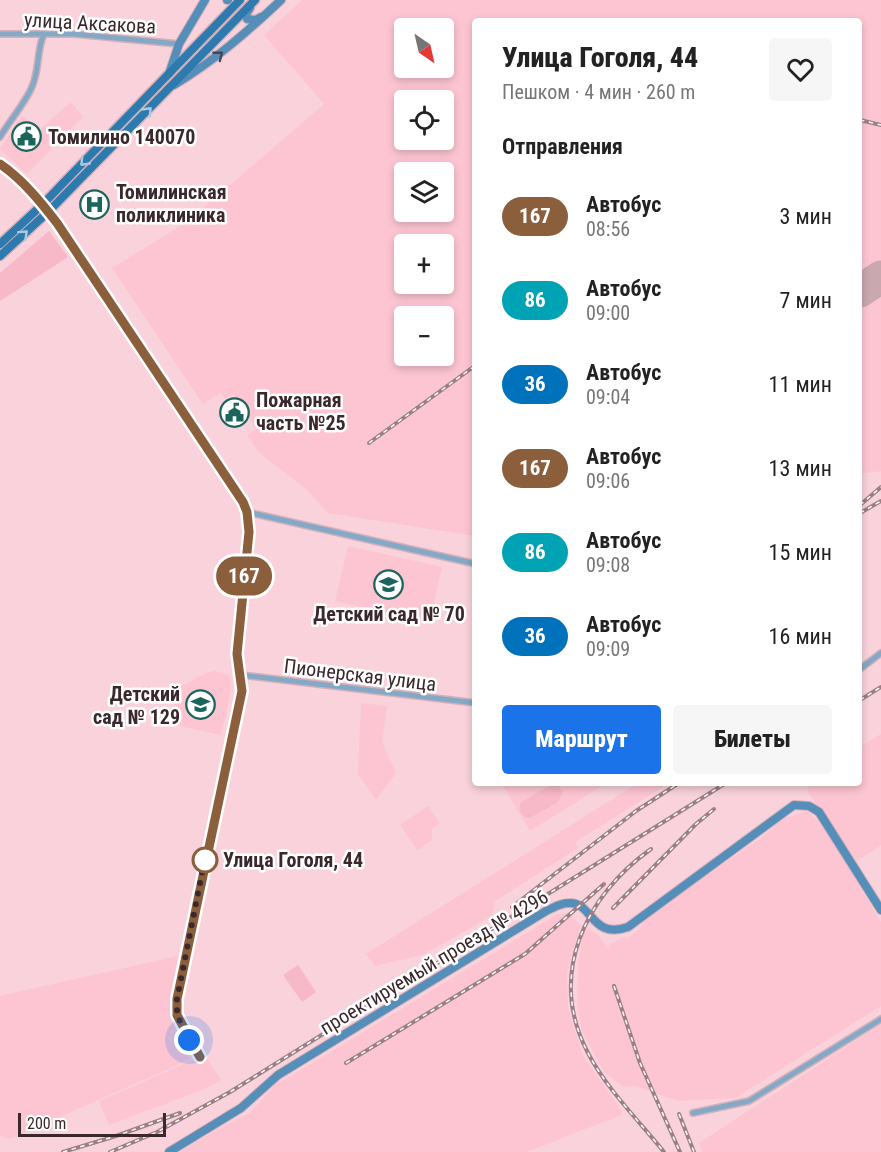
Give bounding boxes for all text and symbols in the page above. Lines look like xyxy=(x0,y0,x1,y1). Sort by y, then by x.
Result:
street label: улица Аксакова xyxy=(24,8,156,38)
north arrow xyxy=(394,18,454,78)
map controls xyxy=(394,18,454,366)
button: heart xyxy=(769,38,832,101)
text: Улица Гоголя, 44 xyxy=(502,41,698,74)
one-way arrow xyxy=(213,52,224,63)
text: Пешком · 4 мин · 260 m xyxy=(502,80,695,104)
button: locate xyxy=(394,90,454,150)
one-way arrow xyxy=(140,107,151,118)
public building icon: Томилино 140070 xyxy=(11,121,43,153)
place label: Томилино 140070 xyxy=(48,125,195,149)
text: Отправления xyxy=(502,134,623,159)
one-way arrow xyxy=(80,155,91,166)
button: layers xyxy=(394,162,454,222)
place label: Томилинская поликлиника xyxy=(116,180,227,227)
hospital icon: Томилинская поликлиника xyxy=(79,188,111,220)
text: Автобус xyxy=(586,192,661,217)
text: 167 xyxy=(519,204,551,228)
text: 3 мин xyxy=(779,204,832,229)
text: 08:56 xyxy=(586,217,630,241)
one-way arrow xyxy=(18,230,28,241)
button: + xyxy=(394,234,454,294)
text: Автобус xyxy=(586,276,661,301)
text: 86 xyxy=(524,288,546,312)
text: 7 мин xyxy=(779,288,832,313)
text: 09:00 xyxy=(586,301,630,325)
button: − xyxy=(394,306,454,366)
text: Автобус xyxy=(586,360,661,385)
text: 36 xyxy=(524,372,546,396)
text: 11 мин xyxy=(769,372,832,397)
text: 09:04 xyxy=(586,385,630,409)
place label: Пожарная часть №25 xyxy=(256,388,346,435)
public building icon: Пожарная часть №25 xyxy=(219,396,251,428)
text: Автобус xyxy=(586,444,661,469)
text: 167 xyxy=(519,456,551,480)
text: 13 мин xyxy=(769,456,832,481)
text: 09:06 xyxy=(586,469,630,493)
text: Автобус xyxy=(586,528,661,553)
text: 86 xyxy=(524,540,546,564)
text: 15 мин xyxy=(769,540,832,565)
text: 09:08 xyxy=(586,553,630,577)
line badge: 167 xyxy=(210,556,278,596)
text: 167 xyxy=(228,564,260,588)
school or university icon: Детский сад № 70 xyxy=(373,568,405,600)
place label: Детский сад № 70 xyxy=(313,602,465,626)
text: Автобус xyxy=(586,612,661,637)
text: 36 xyxy=(524,624,546,648)
text: 16 мин xyxy=(769,624,832,649)
text: 09:09 xyxy=(586,637,630,661)
street label: Пионерская улица xyxy=(283,654,437,696)
place label: Детский сад № 129 xyxy=(93,682,180,729)
school or university icon: Детский сад № 129 xyxy=(185,689,217,721)
button: Маршрут xyxy=(502,705,661,774)
button: Билеты xyxy=(673,705,832,774)
marker: Улица Гоголя, 44 xyxy=(192,847,218,873)
place label: Улица Гоголя, 44 xyxy=(223,848,363,872)
street label: проектируемый проезд № 4296 xyxy=(316,884,552,1040)
your location xyxy=(174,1025,204,1055)
scale bar xyxy=(18,1110,166,1138)
text: 200 m xyxy=(27,1114,66,1133)

